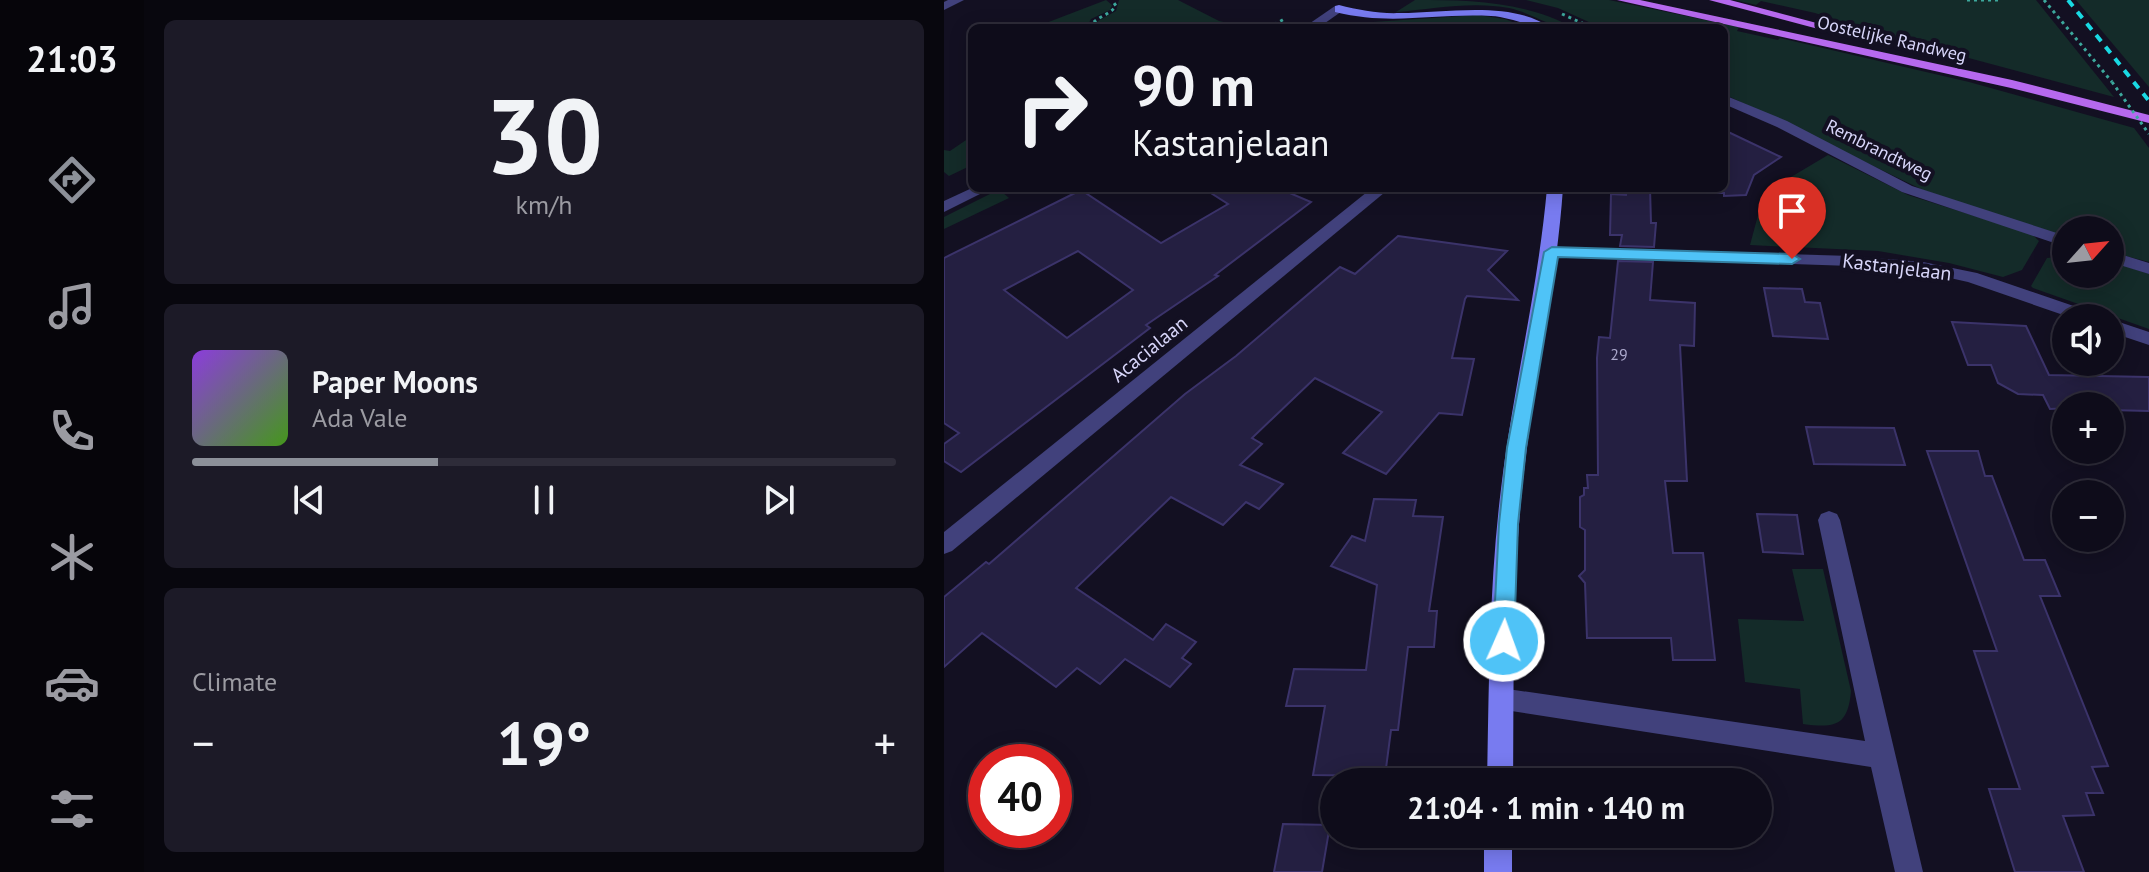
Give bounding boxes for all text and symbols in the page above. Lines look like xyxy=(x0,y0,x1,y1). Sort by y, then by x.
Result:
street label: Oostelijke Randweg xyxy=(1815,10,1969,67)
text: 21:03 xyxy=(26,35,118,82)
text: 90 m xyxy=(1132,49,1255,121)
icon: right xyxy=(1000,56,1104,160)
text: 30 xyxy=(485,68,603,203)
street label: Rembrandtweg xyxy=(1822,114,1936,185)
text: Kastanjelaan xyxy=(1132,119,1330,166)
icon: directions xyxy=(44,152,100,208)
pin xyxy=(1758,177,1826,259)
text: km/h xyxy=(516,188,573,221)
icon: arrive xyxy=(1770,189,1814,233)
north arrow xyxy=(2052,216,2124,288)
map controls xyxy=(2052,216,2124,552)
street label: Kastanjelaan xyxy=(1841,247,1953,287)
icon: music xyxy=(44,278,100,334)
button: sound xyxy=(2052,304,2124,376)
street label: Acacialaan xyxy=(1105,310,1193,388)
house number: 29 xyxy=(1610,344,1628,364)
text: Paper Moons xyxy=(312,362,478,401)
button: + xyxy=(2052,392,2124,464)
text: Ada Vale xyxy=(312,401,407,434)
icon: phone xyxy=(44,403,100,459)
icon: previous xyxy=(287,478,331,522)
icon: pause xyxy=(522,478,566,522)
icon: next xyxy=(757,478,801,522)
button: − xyxy=(2052,480,2124,552)
icon: climate xyxy=(44,529,100,585)
position arrow xyxy=(1462,599,1546,683)
icon: car xyxy=(44,655,100,711)
text: Climate xyxy=(192,665,277,698)
text: 19° xyxy=(497,704,591,782)
text: − xyxy=(192,714,214,771)
text: + xyxy=(874,714,896,771)
speed limit sign: 40 xyxy=(968,744,1072,848)
icon: filters xyxy=(44,781,100,837)
text: 21:04 · 1 min · 140 m xyxy=(1407,788,1685,827)

